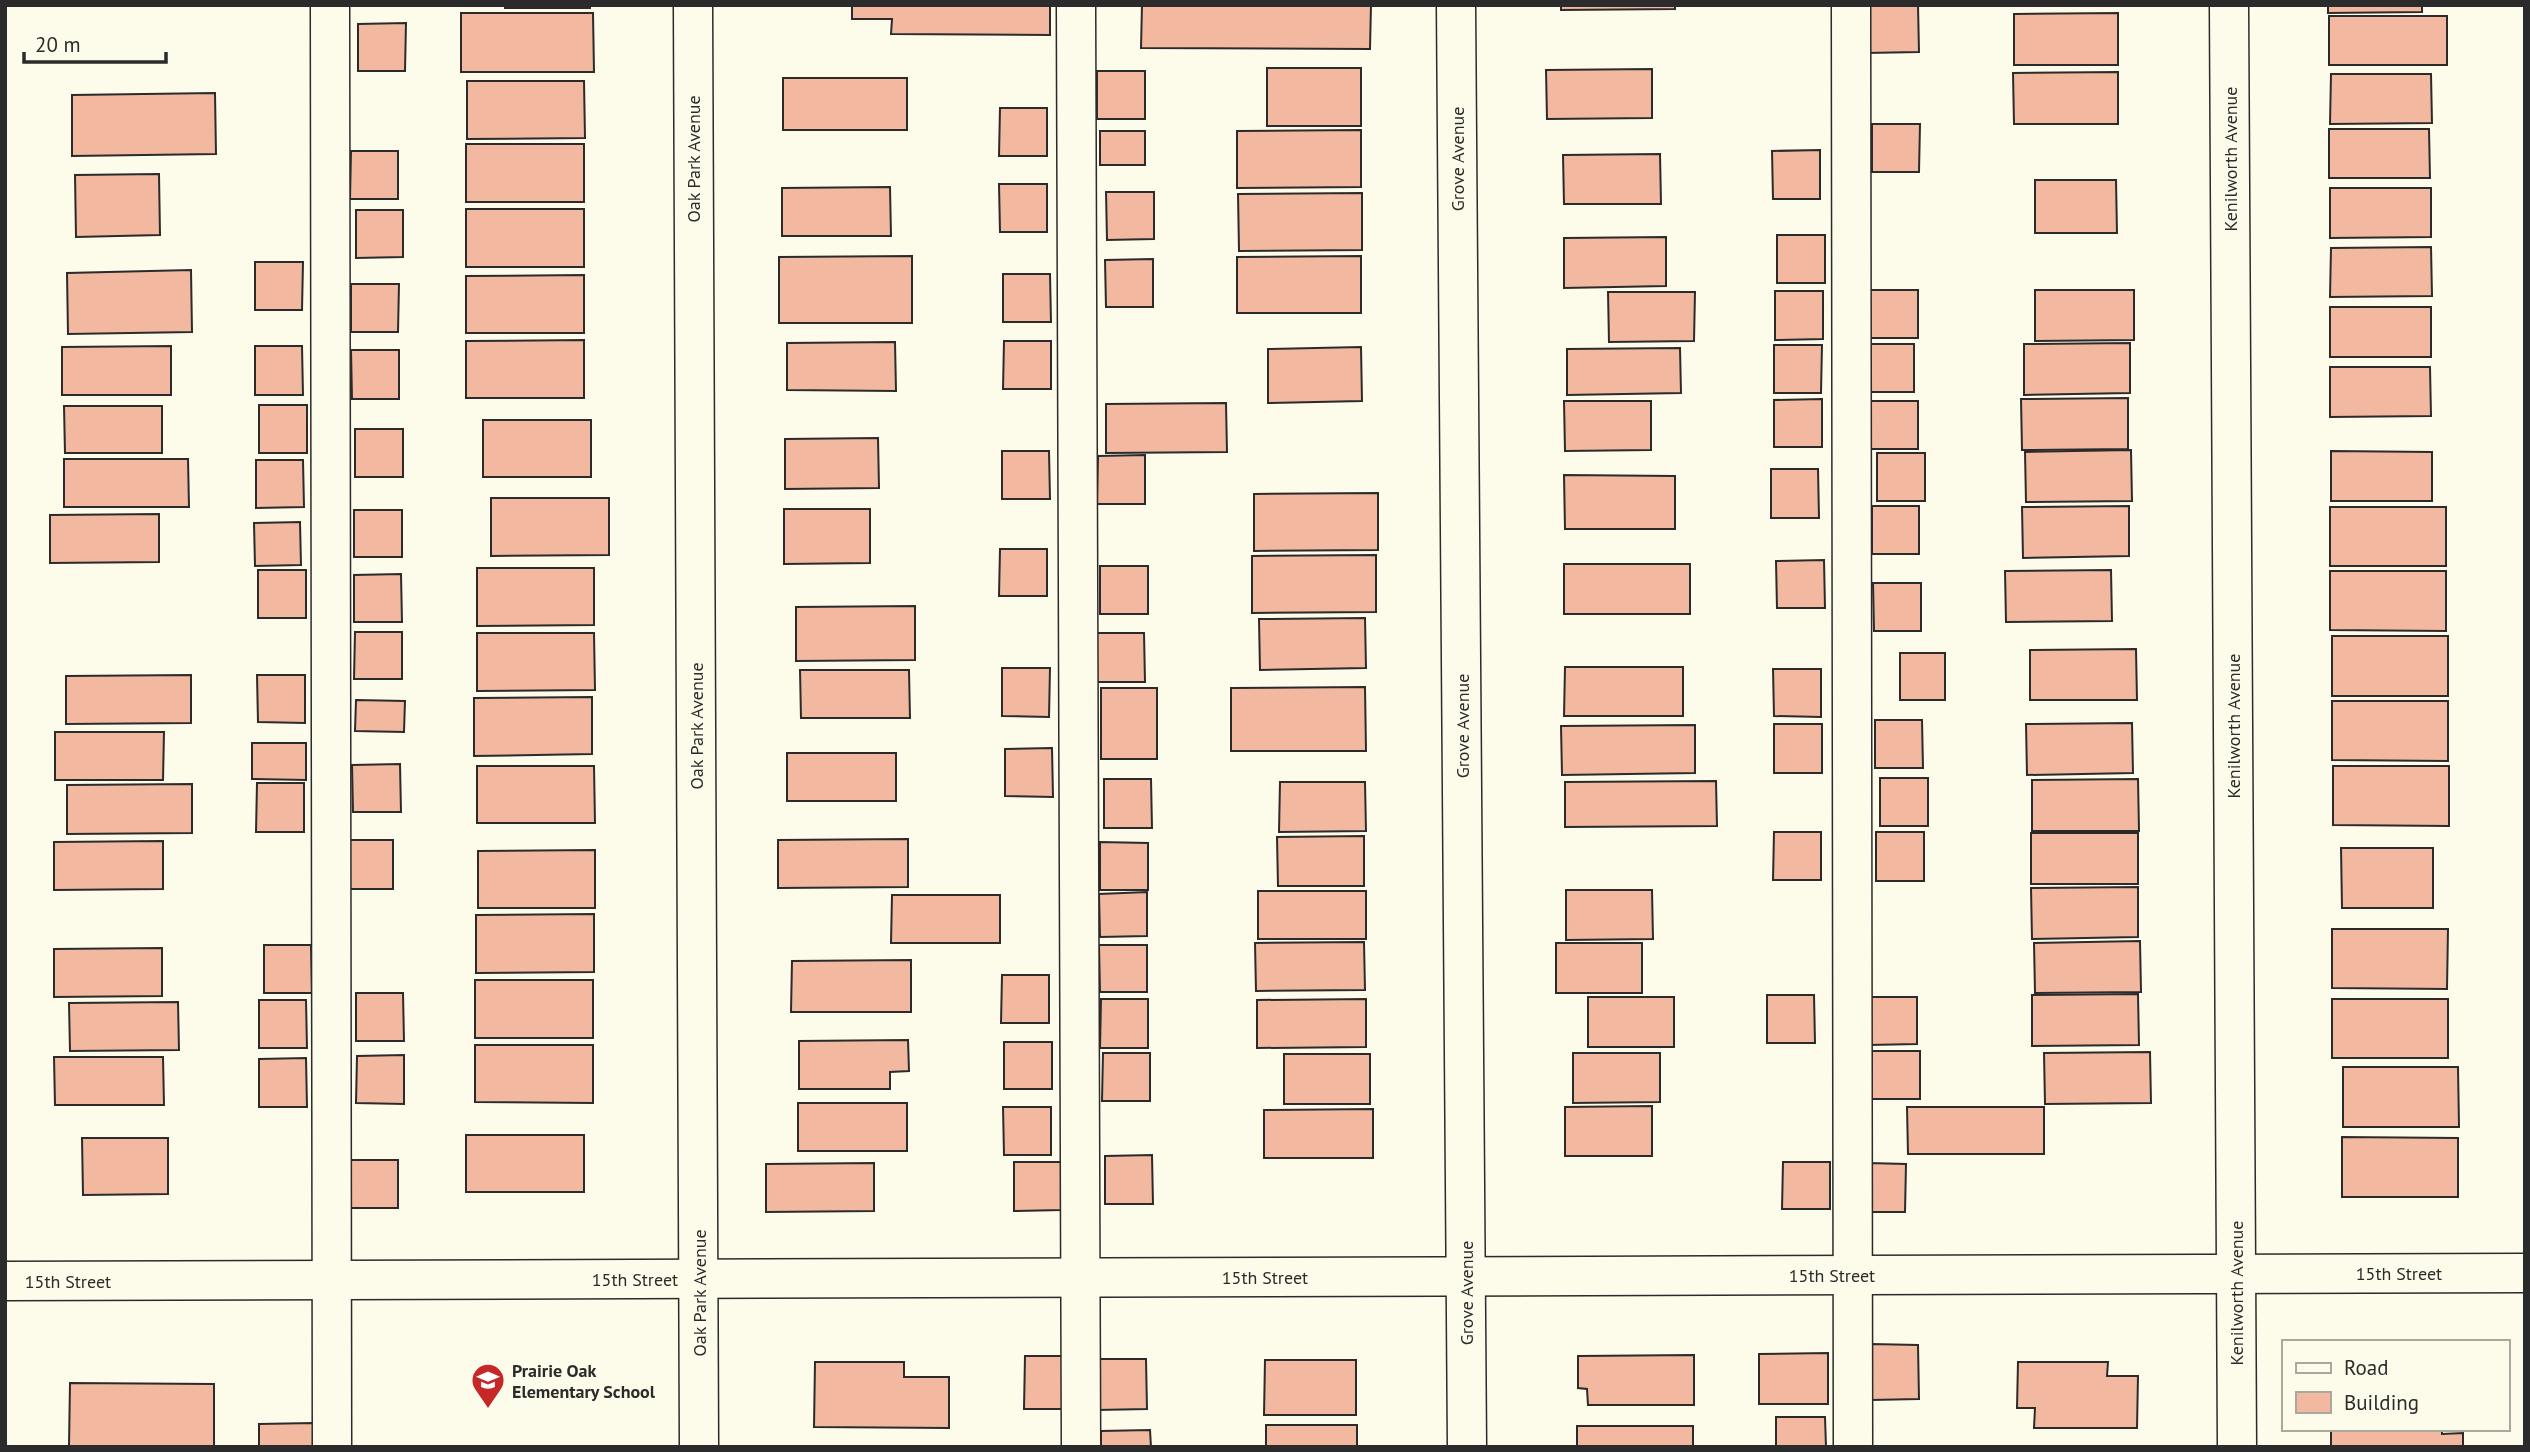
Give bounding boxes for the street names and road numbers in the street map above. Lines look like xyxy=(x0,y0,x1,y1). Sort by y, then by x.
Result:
street label: Kenilworth Avenue xyxy=(2219,87,2242,231)
street label: Oak Park Avenue xyxy=(682,95,705,223)
street label: Grove Avenue xyxy=(1446,107,1469,211)
street label: Kenilworth Avenue xyxy=(2222,654,2245,798)
street label: Oak Park Avenue xyxy=(685,662,708,790)
street label: Grove Avenue xyxy=(1451,674,1474,778)
street label: Kenilworth Avenue xyxy=(2225,1221,2248,1365)
street label: Oak Park Avenue xyxy=(688,1229,711,1357)
street label: Grove Avenue xyxy=(1455,1241,1478,1345)
street label: 15th Street xyxy=(2356,1262,2442,1285)
street label: 15th Street xyxy=(1789,1264,1875,1287)
street label: 15th Street xyxy=(1222,1266,1308,1289)
street label: 15th Street xyxy=(592,1268,678,1291)
street label: 15th Street xyxy=(25,1270,111,1293)

